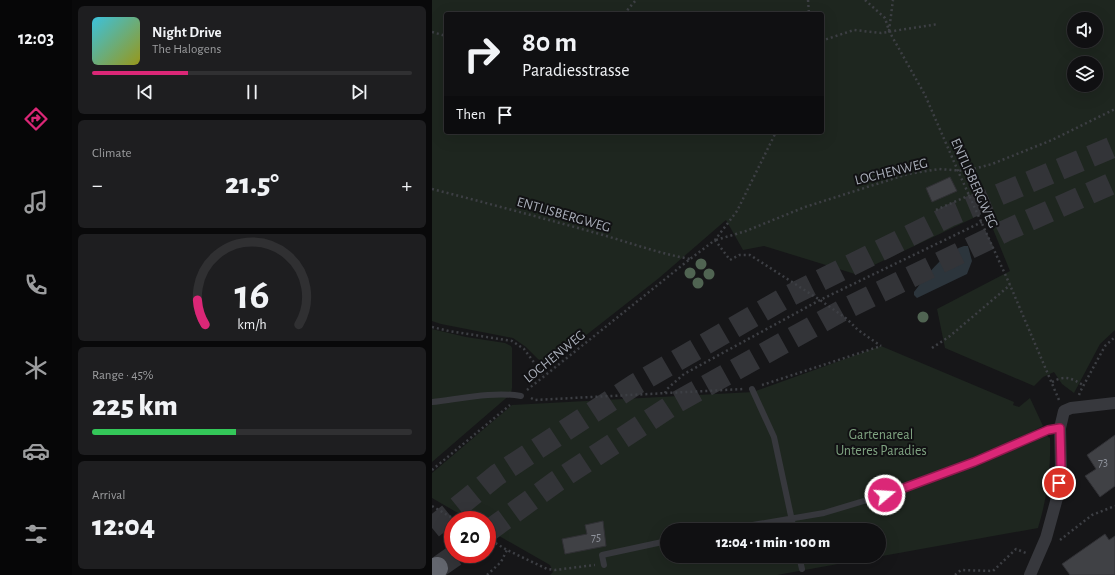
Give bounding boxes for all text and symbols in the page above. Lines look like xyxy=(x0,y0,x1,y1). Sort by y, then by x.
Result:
map controls xyxy=(1067,12,1103,92)
button: sound xyxy=(1067,12,1103,48)
text: Night Drive xyxy=(152,25,222,40)
icon: right xyxy=(456,28,508,80)
text: 80 m xyxy=(522,29,577,57)
text: 12:03 xyxy=(18,30,54,48)
text: The Halogens xyxy=(152,43,221,56)
button: layers xyxy=(1067,56,1103,92)
text: Paradiesstrasse xyxy=(522,62,630,80)
icon: previous xyxy=(134,81,156,103)
icon: pause xyxy=(241,81,263,103)
icon: next xyxy=(348,81,370,103)
icon: arrive xyxy=(494,104,516,126)
icon: directions xyxy=(22,105,50,133)
text: Then xyxy=(456,107,486,122)
street label: ENTLISBERGWEG xyxy=(948,136,1000,231)
text: Climate xyxy=(92,147,131,160)
street label: LOCHENWEG xyxy=(853,156,929,188)
text: 21.5° xyxy=(225,169,279,199)
text: − xyxy=(92,174,103,196)
text: + xyxy=(401,174,412,196)
icon: music xyxy=(22,188,50,216)
street label: ENTLISBERGWEG xyxy=(515,195,612,235)
icon: phone xyxy=(22,271,50,299)
text: 16 xyxy=(234,275,270,316)
text: km/h xyxy=(237,318,267,332)
street label: LOCHENWEG xyxy=(521,328,588,386)
icon: climate xyxy=(22,354,50,382)
text: Range · 45% xyxy=(92,369,154,382)
text: 225 km xyxy=(92,391,178,421)
park label: Gartenareal Unteres Paradies xyxy=(835,428,927,458)
icon: car xyxy=(22,437,50,465)
house number: 73 xyxy=(1098,456,1108,468)
pin xyxy=(1042,466,1076,500)
icon: arrive xyxy=(1048,472,1070,494)
position arrow xyxy=(864,474,906,516)
text: Arrival xyxy=(92,489,125,502)
text: 12:04 xyxy=(92,511,155,541)
speed limit sign: 20 xyxy=(444,511,496,563)
icon: filters xyxy=(22,520,50,548)
house number: 75 xyxy=(591,531,601,543)
text: 12:04 · 1 min · 100 m xyxy=(716,535,830,550)

